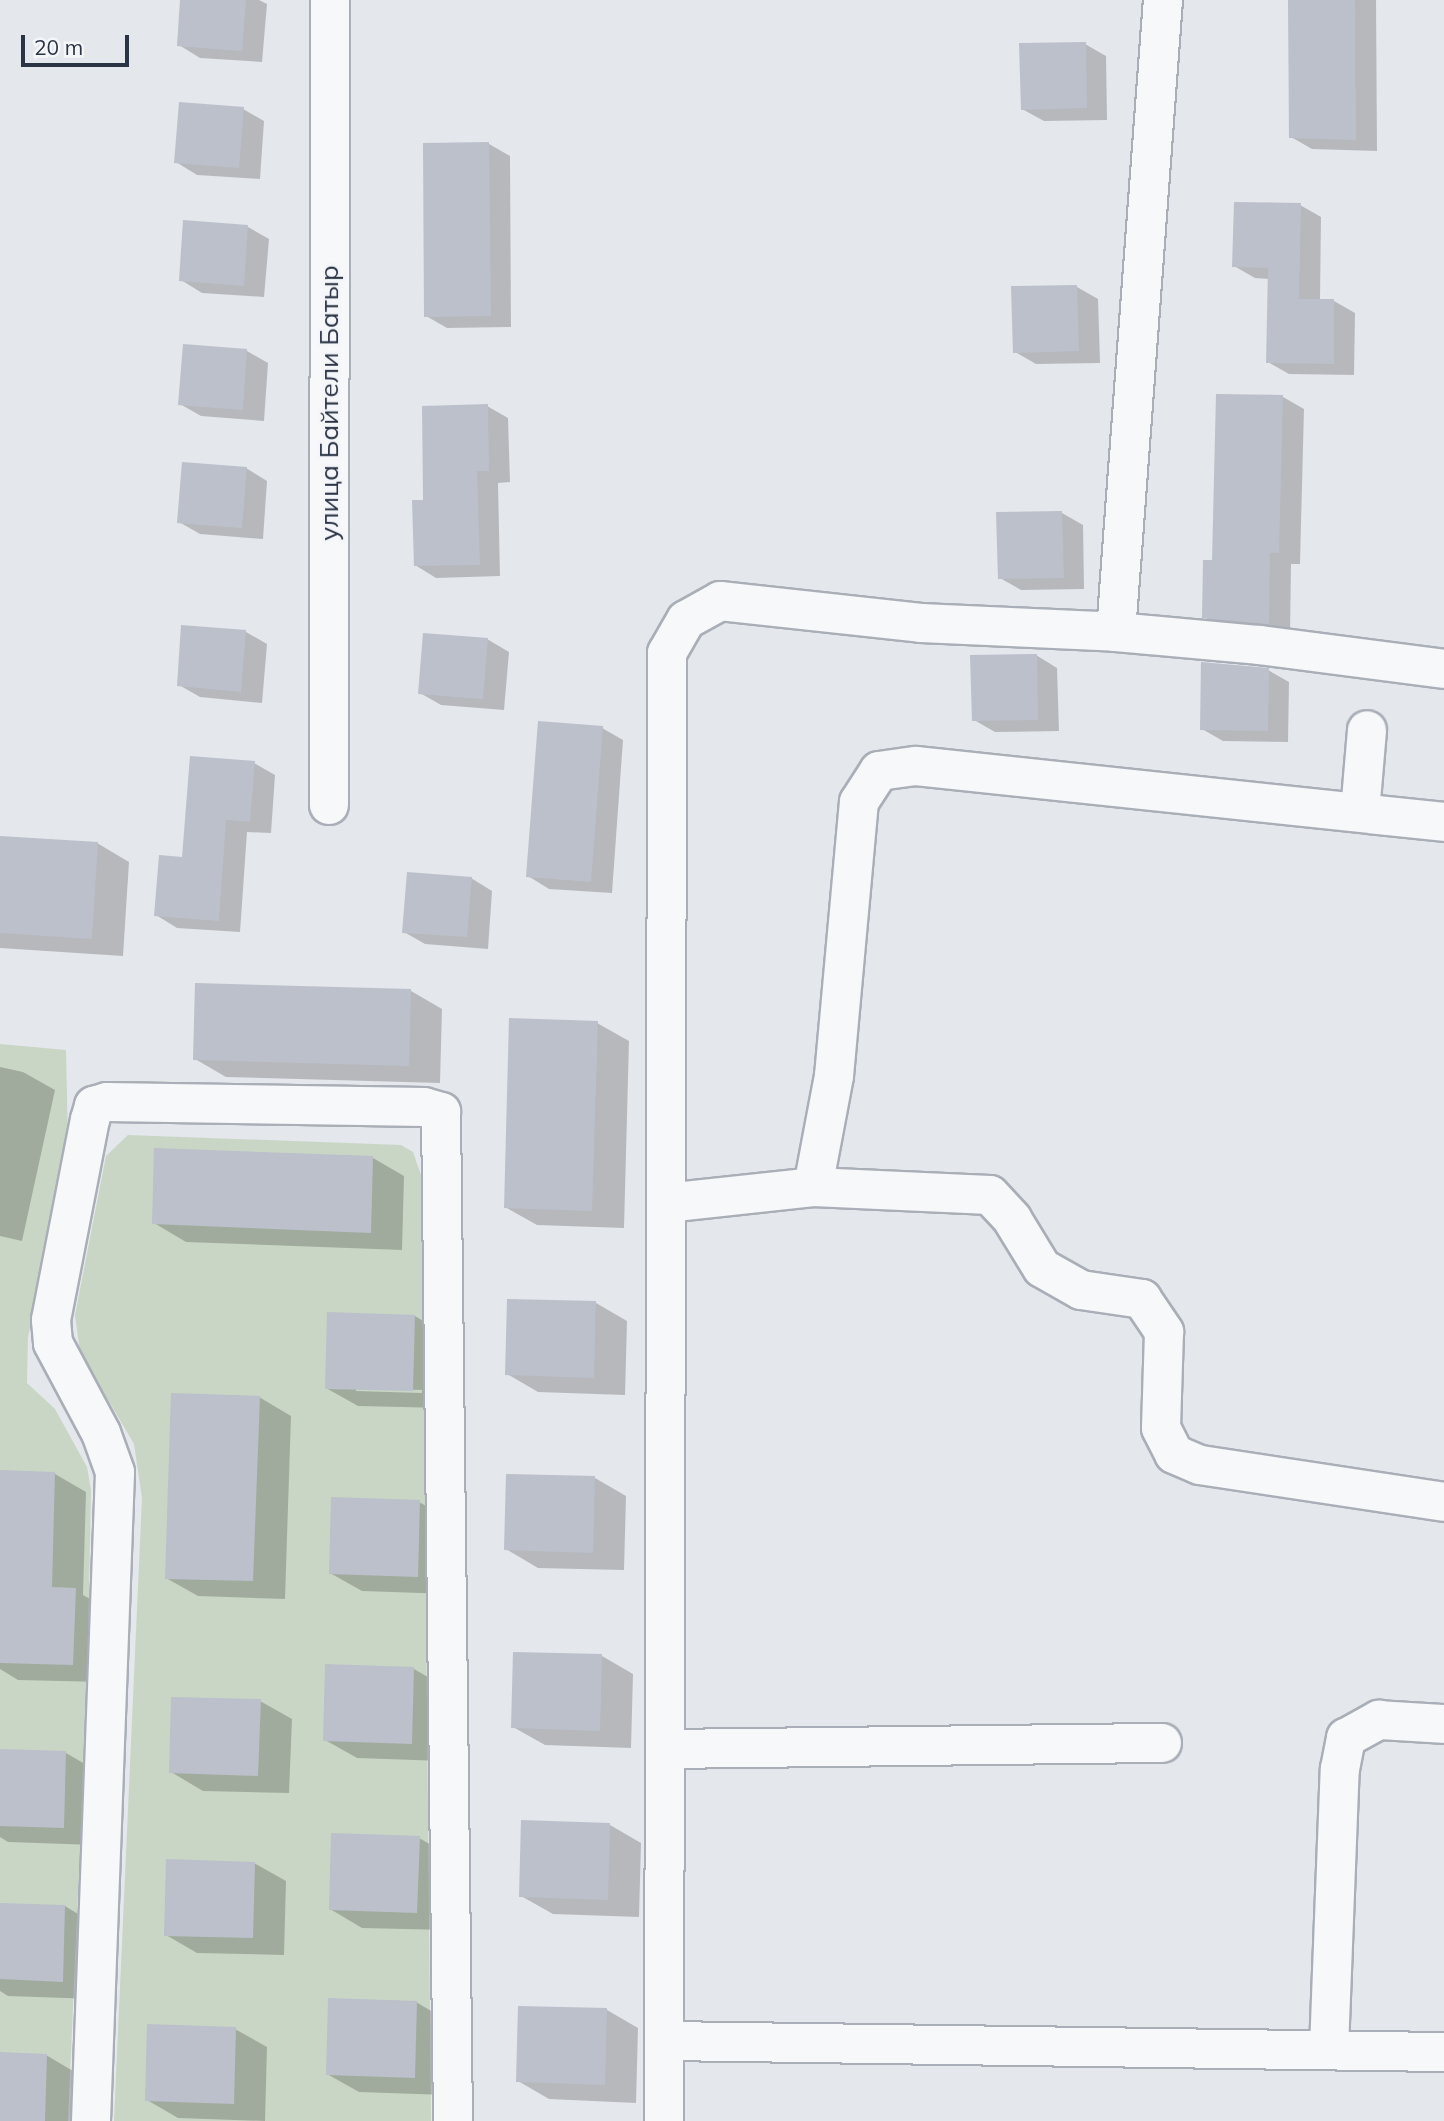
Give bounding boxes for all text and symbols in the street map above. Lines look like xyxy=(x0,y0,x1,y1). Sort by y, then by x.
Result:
scale bar xyxy=(24,21,133,65)
text: 20 m xyxy=(34,34,83,60)
street label: улица Байтели Батыр xyxy=(313,265,345,541)

